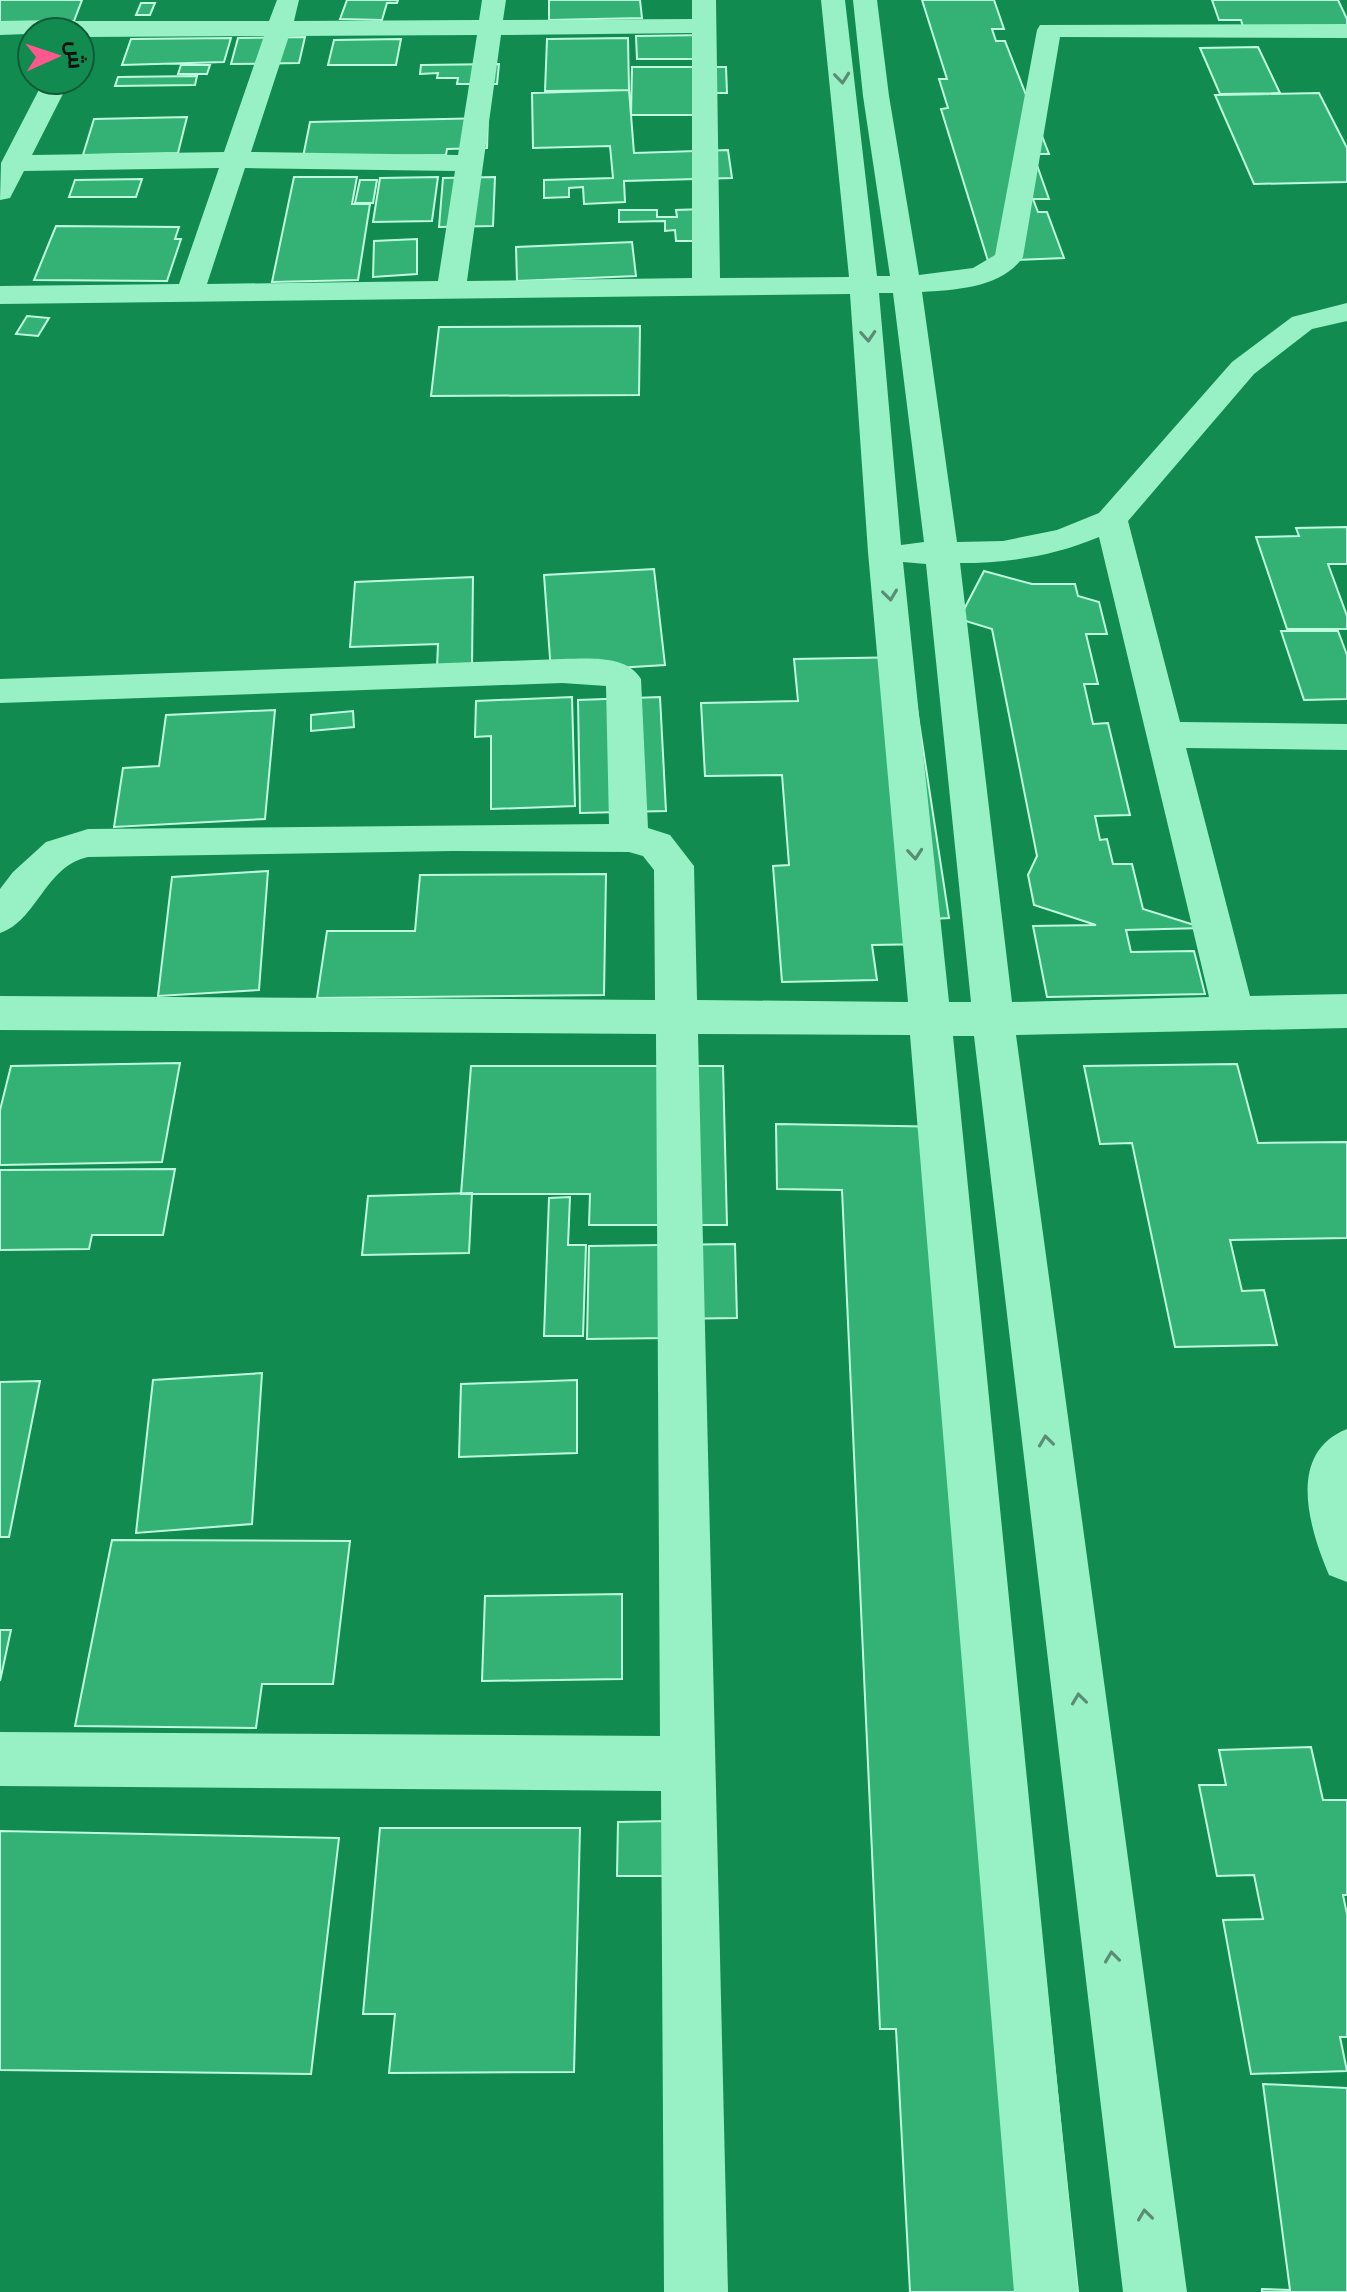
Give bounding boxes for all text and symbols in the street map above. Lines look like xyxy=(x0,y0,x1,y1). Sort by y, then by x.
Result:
north arrow xyxy=(16,16,96,96)
text: ش xyxy=(59,40,88,70)
one-way arrow xyxy=(833,71,850,84)
one-way arrow xyxy=(859,330,876,343)
one-way arrow xyxy=(882,589,899,602)
one-way arrow xyxy=(907,848,924,861)
one-way arrow xyxy=(1038,1434,1055,1448)
one-way arrow xyxy=(1071,1692,1088,1706)
one-way arrow xyxy=(1104,1950,1121,1964)
one-way arrow xyxy=(1137,2208,1154,2222)

